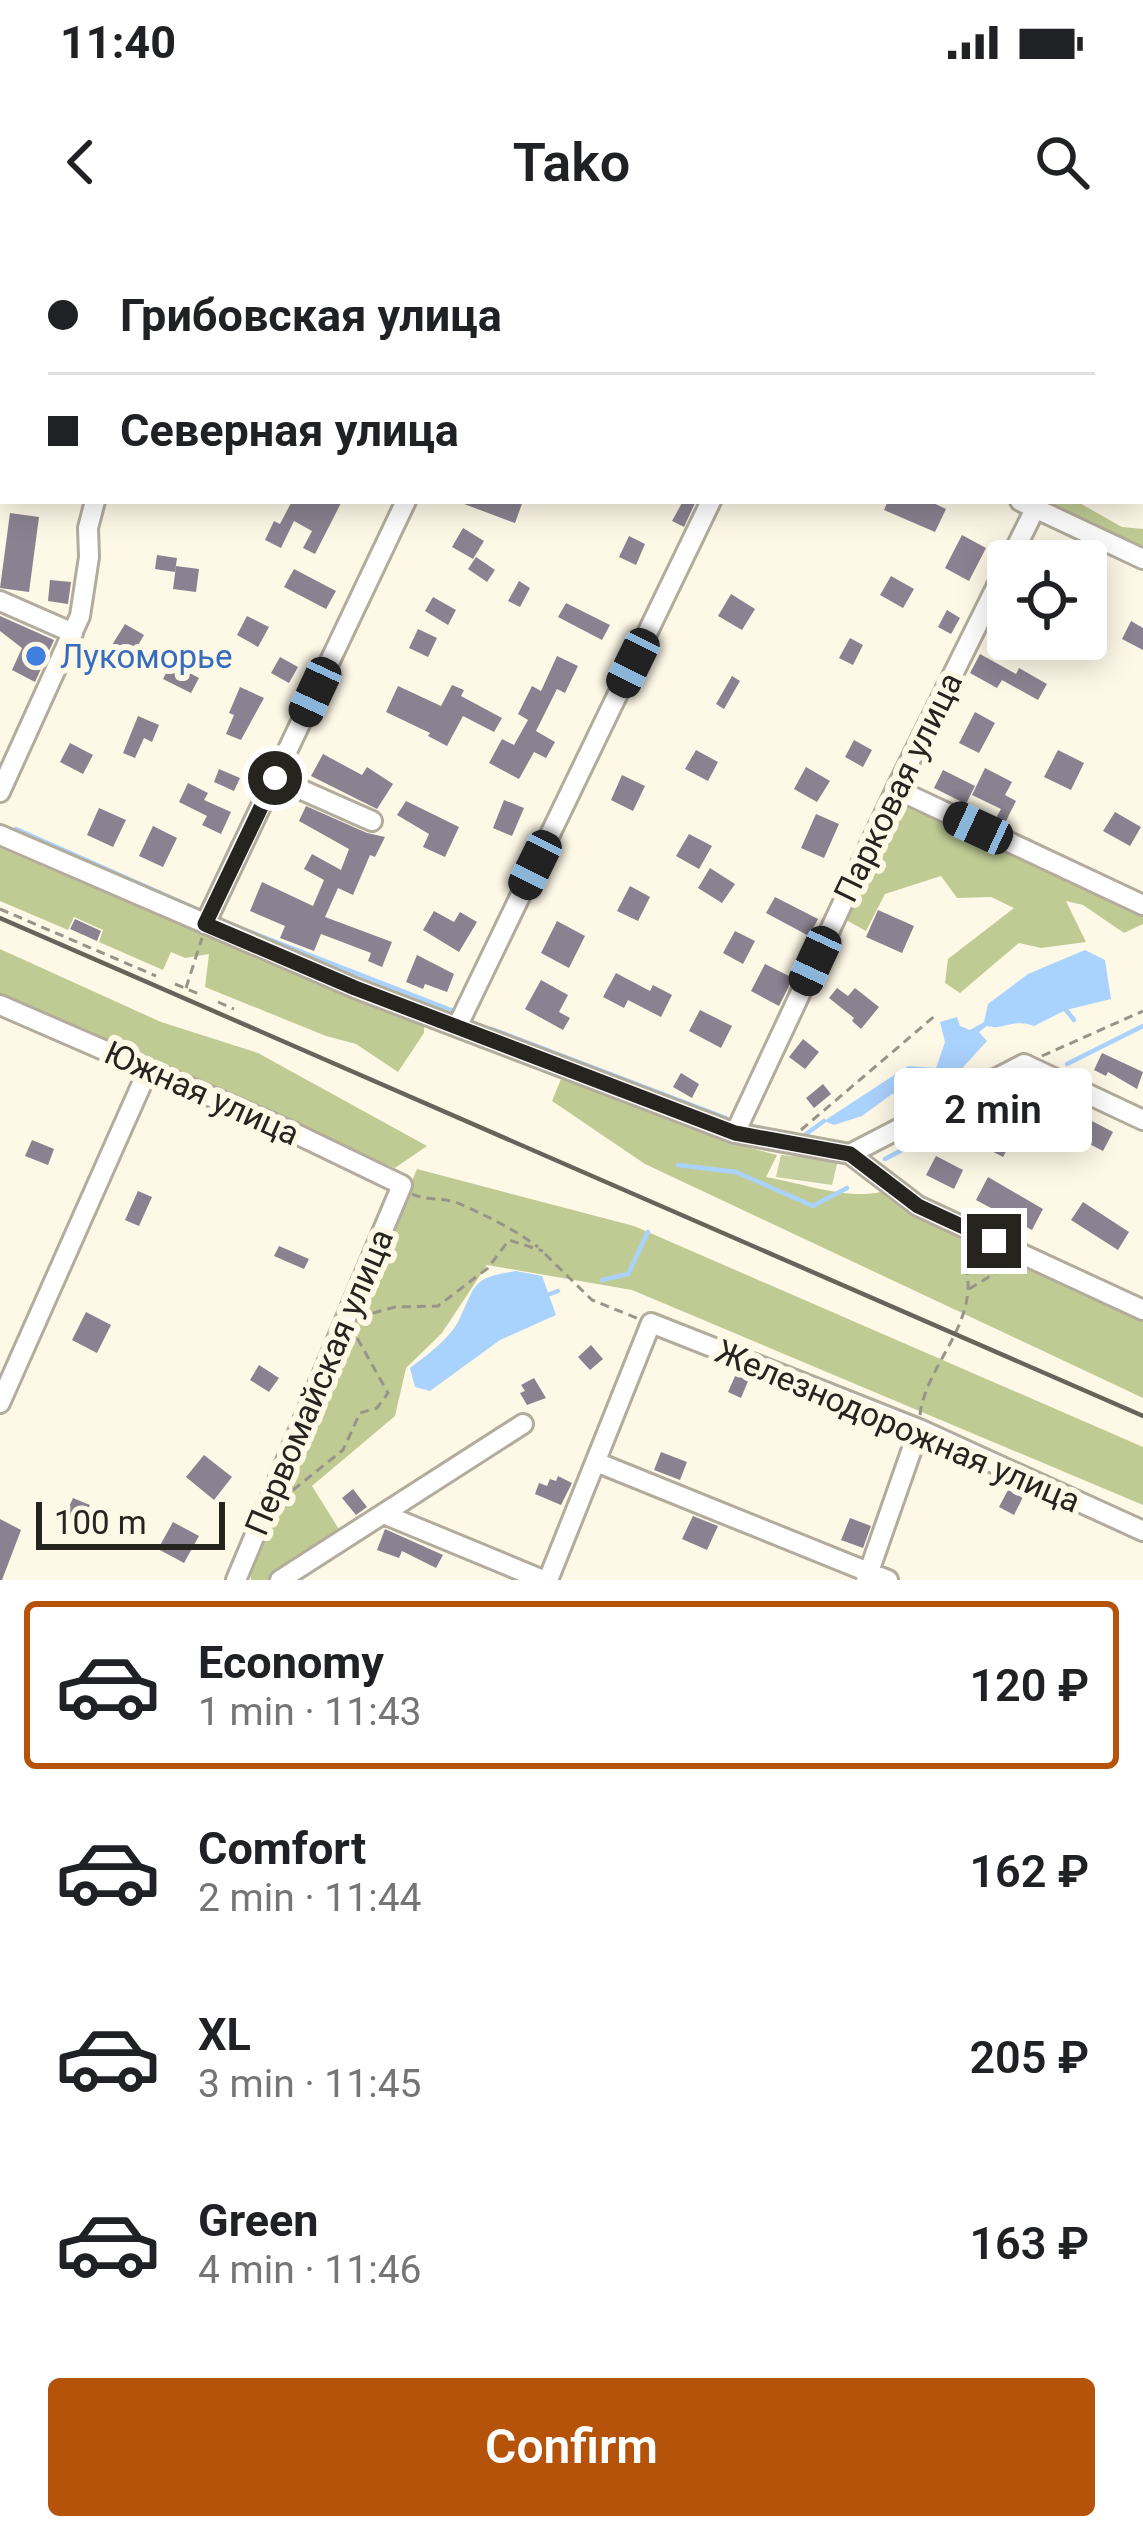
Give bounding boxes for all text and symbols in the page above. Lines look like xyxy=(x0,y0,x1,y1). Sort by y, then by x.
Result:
text: 11:40 xyxy=(60,16,176,69)
icon: back xyxy=(48,129,114,195)
icon: search xyxy=(1029,129,1095,195)
text: Tako xyxy=(513,131,630,194)
text: Грибовская улица xyxy=(120,289,502,342)
text: Северная улица xyxy=(120,404,459,457)
map controls xyxy=(987,540,1107,660)
button: locate xyxy=(987,540,1107,660)
car xyxy=(601,623,665,703)
place label: Лукоморье xyxy=(60,637,233,676)
marker: Лукоморье xyxy=(23,643,49,669)
car xyxy=(283,652,347,732)
street label: Парковая улица xyxy=(826,666,970,908)
route start xyxy=(248,751,302,805)
car xyxy=(938,796,1018,860)
car xyxy=(503,825,567,905)
car xyxy=(783,921,847,1001)
street label: Южная улица xyxy=(99,1033,305,1153)
callout: 2 min xyxy=(895,1067,1093,1151)
text: 2 min xyxy=(944,1087,1042,1133)
route end xyxy=(967,1214,1021,1268)
street label: Первомайская улица xyxy=(237,1223,401,1541)
street label: Железнодорожная улица xyxy=(710,1331,1086,1521)
scale bar xyxy=(36,1496,225,1549)
text: 100 m xyxy=(54,1503,147,1542)
icon: car xyxy=(54,1631,162,1739)
text: Economy xyxy=(198,1636,384,1689)
text: 120 ₽ xyxy=(969,1659,1089,1712)
text: 1 min · 11:43 xyxy=(198,1689,421,1735)
icon: car xyxy=(54,1817,162,1925)
text: Comfort xyxy=(198,1822,366,1875)
text: 162 ₽ xyxy=(969,1845,1089,1898)
text: 2 min · 11:44 xyxy=(198,1875,421,1921)
icon: car xyxy=(54,2003,162,2111)
text: XL xyxy=(198,2008,251,2061)
text: 205 ₽ xyxy=(969,2031,1089,2084)
text: 3 min · 11:45 xyxy=(198,2061,421,2107)
icon: car xyxy=(54,2189,162,2297)
text: Green xyxy=(198,2194,319,2247)
text: 163 ₽ xyxy=(969,2217,1089,2270)
text: 4 min · 11:46 xyxy=(198,2247,421,2293)
button: Confirm xyxy=(48,2378,1095,2516)

